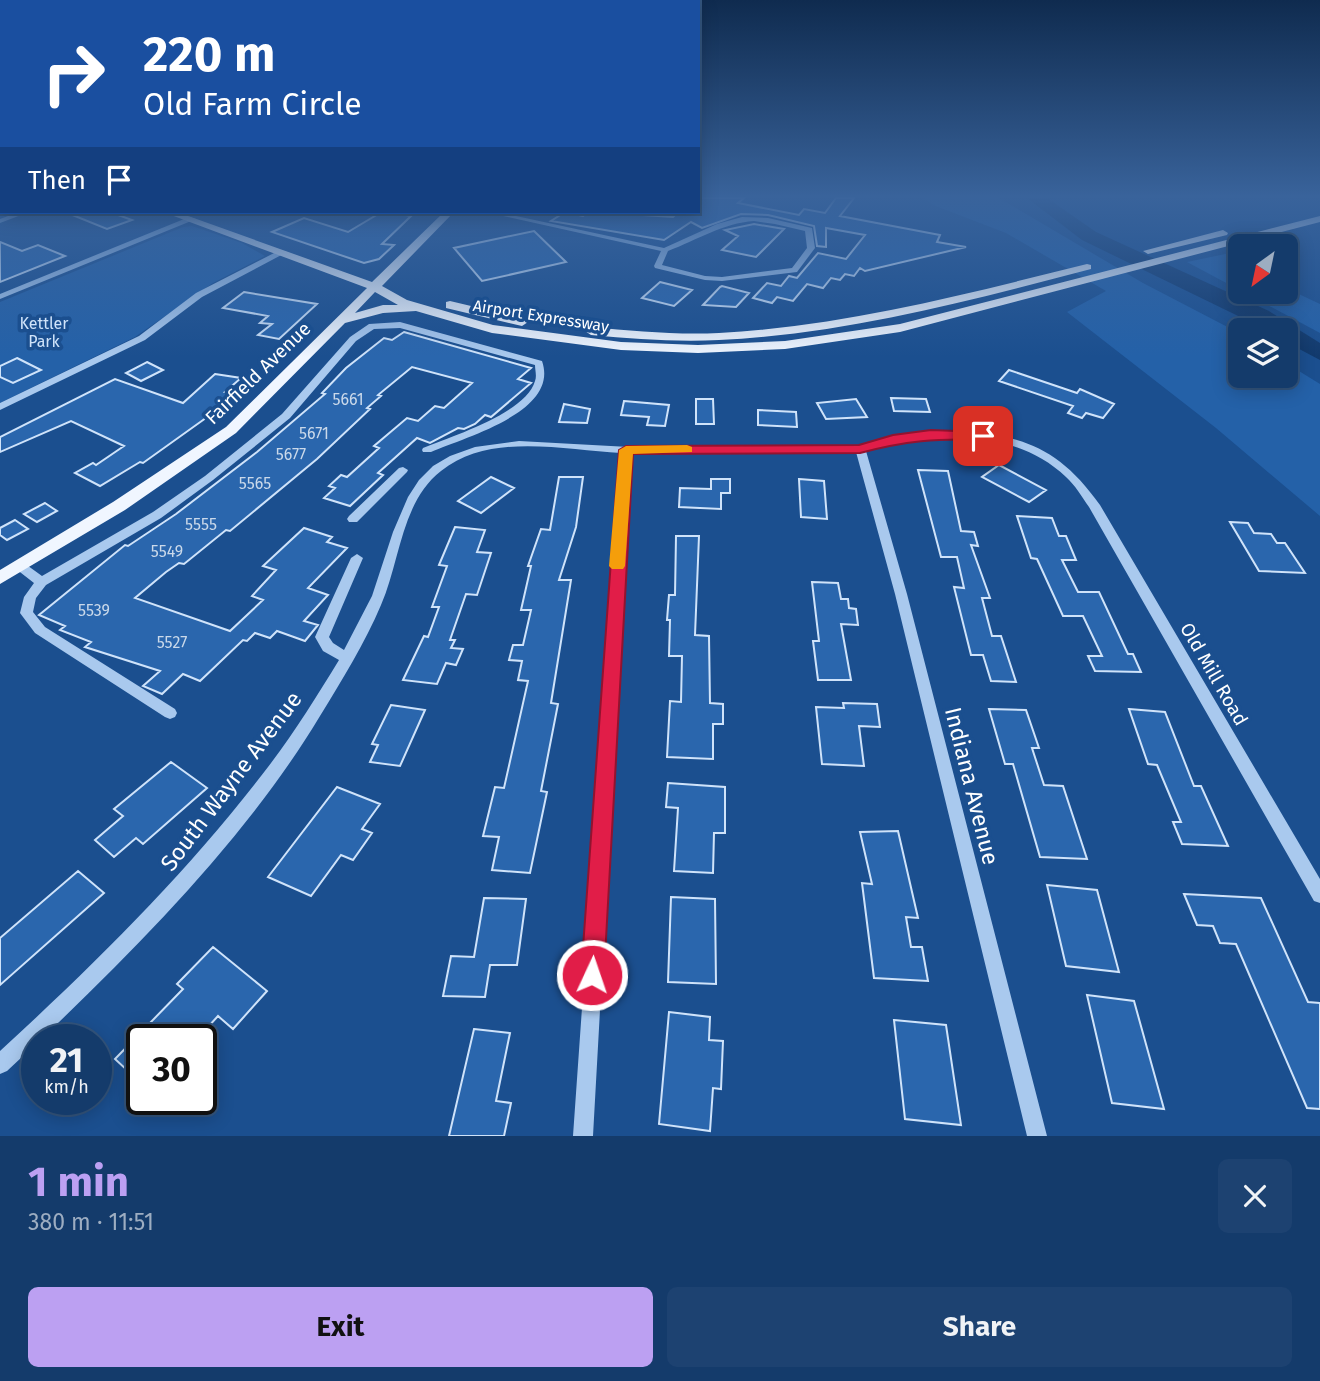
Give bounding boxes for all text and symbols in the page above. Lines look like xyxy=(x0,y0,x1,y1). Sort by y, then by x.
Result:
text: 220 m xyxy=(143,25,275,84)
icon: right xyxy=(28,28,119,119)
text: Old Farm Circle xyxy=(143,85,362,123)
icon: arrive xyxy=(100,161,138,199)
text: Then xyxy=(28,165,86,196)
north arrow xyxy=(1228,234,1298,304)
map controls xyxy=(1228,234,1298,388)
street label: Airport Expressway xyxy=(472,296,610,336)
park label: Kettler Park xyxy=(20,314,69,351)
street label: Fairfield Avenue xyxy=(201,317,315,429)
button: layers xyxy=(1228,318,1298,388)
house number: 5661 xyxy=(332,390,364,409)
pin xyxy=(953,406,1013,466)
icon: arrive xyxy=(964,417,1002,455)
house number: 5671 xyxy=(299,424,329,443)
house number: 5677 xyxy=(276,445,306,464)
house number: 5565 xyxy=(239,474,271,493)
house number: 5555 xyxy=(185,515,217,534)
house number: 5549 xyxy=(151,542,183,561)
house number: 5539 xyxy=(78,601,110,620)
street label: Old Mill Road xyxy=(1175,618,1253,730)
house number: 5527 xyxy=(157,633,187,652)
street label: South Wayne Avenue xyxy=(154,686,308,876)
street label: Indiana Avenue xyxy=(939,704,1005,868)
position arrow xyxy=(555,938,629,1012)
speed limit sign: 30 xyxy=(126,1024,217,1115)
text: 21 xyxy=(50,1039,83,1081)
text: km/h xyxy=(44,1076,89,1098)
text: 1 min xyxy=(28,1157,129,1207)
button: close xyxy=(1218,1159,1292,1233)
text: 380 m · 11:51 xyxy=(28,1208,154,1236)
button: Exit xyxy=(28,1287,653,1367)
button: Share xyxy=(667,1287,1292,1367)

